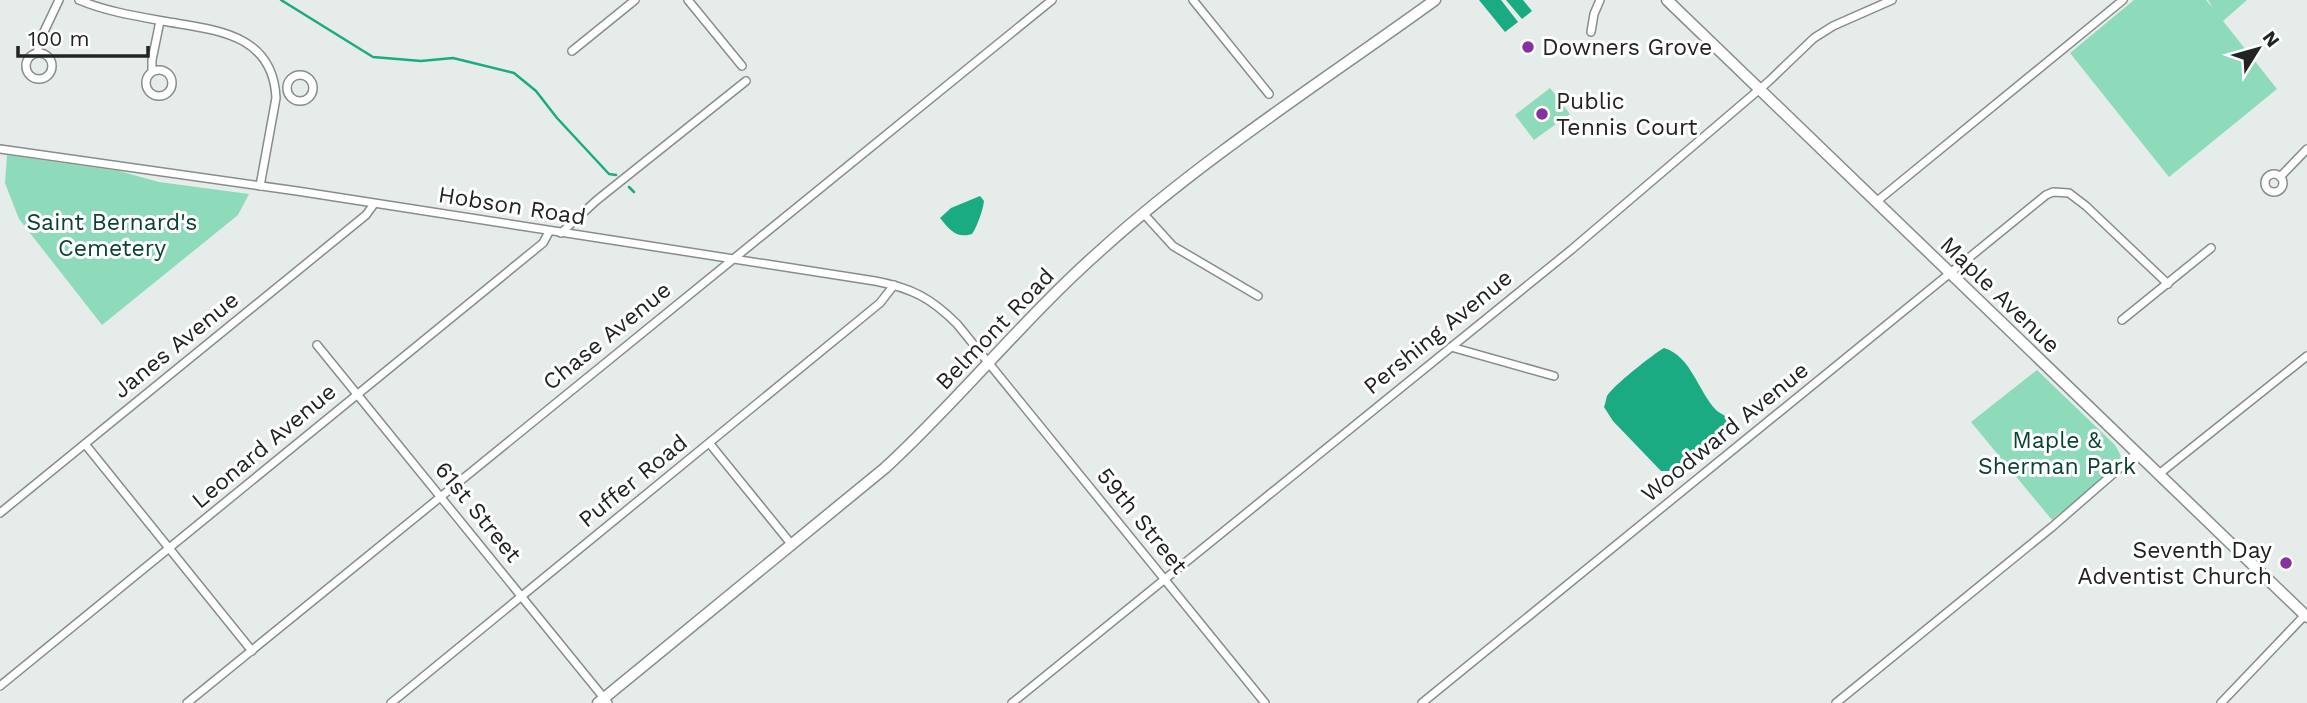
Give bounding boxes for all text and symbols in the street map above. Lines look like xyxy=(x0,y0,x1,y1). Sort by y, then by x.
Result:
scale bar xyxy=(18,14,147,58)
north arrow xyxy=(2223,14,2293,84)
text: 100 m xyxy=(28,26,90,51)
text: N xyxy=(2258,27,2285,52)
place label: Downers Grove xyxy=(1542,34,1712,61)
marker: Downers Grove xyxy=(1520,39,1536,55)
place label: Public Tennis Court xyxy=(1556,88,1698,141)
marker: Public Tennis Court xyxy=(1534,106,1550,122)
street label: Hobson Road xyxy=(436,181,588,231)
park label: Saint Bernard's Cemetery xyxy=(27,209,197,262)
street label: Maple Avenue xyxy=(1935,231,2065,359)
street label: Belmont Road xyxy=(930,263,1060,395)
street label: Pershing Avenue xyxy=(1358,264,1518,400)
street label: Chase Avenue xyxy=(538,276,676,396)
street label: Janes Avenue xyxy=(108,286,244,404)
street label: Woodward Avenue xyxy=(1636,356,1814,508)
street label: Leonard Avenue xyxy=(187,378,341,514)
park label: Maple & Sherman Park xyxy=(1978,427,2136,480)
street label: Puffer Road xyxy=(573,429,693,533)
street label: 61st Street xyxy=(429,456,527,568)
street label: 59th Street xyxy=(1091,463,1193,580)
place label: Seventh Day Adventist Church xyxy=(2078,537,2272,590)
marker: Seventh Day Adventist Church xyxy=(2278,555,2294,571)

